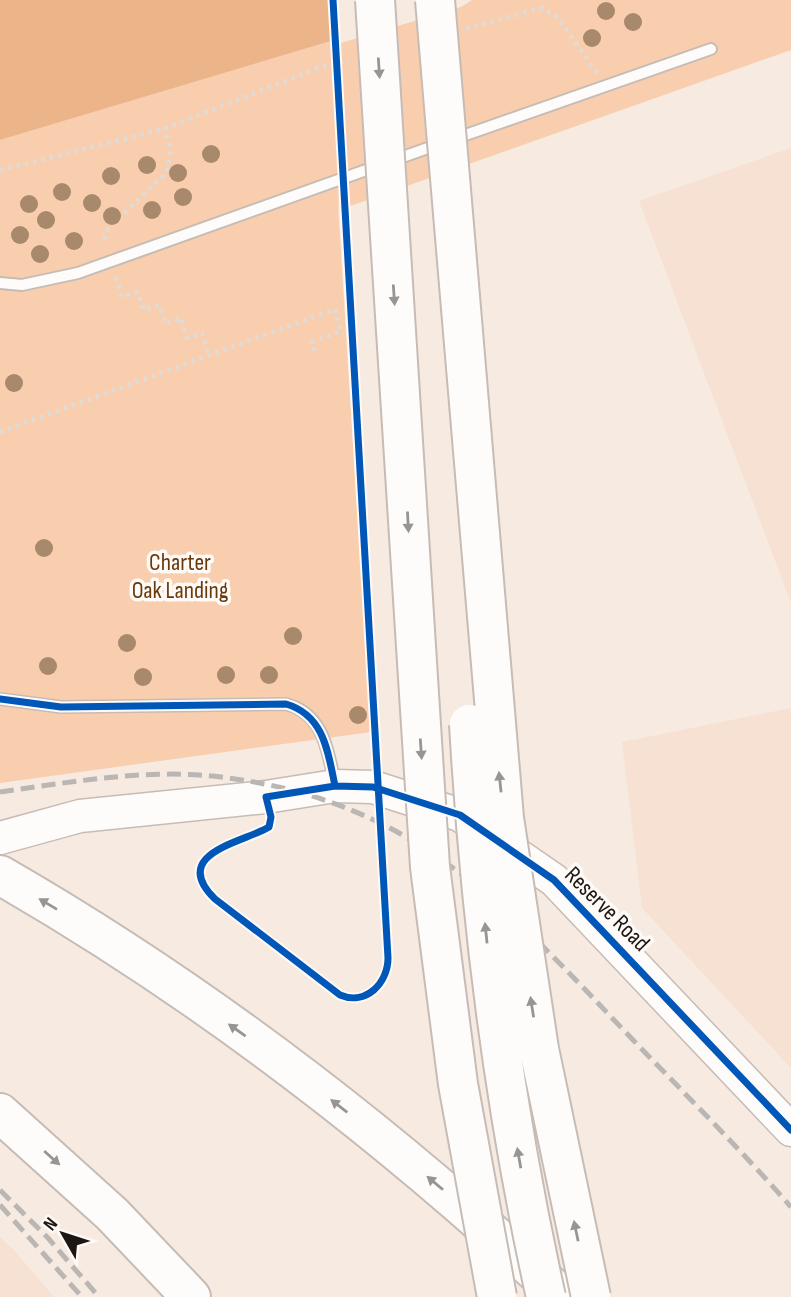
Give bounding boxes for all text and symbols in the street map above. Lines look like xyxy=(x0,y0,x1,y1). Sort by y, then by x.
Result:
one-way arrow xyxy=(374,57,385,79)
one-way arrow xyxy=(388,284,399,306)
one-way arrow xyxy=(403,511,414,533)
park label: Charter Oak Landing xyxy=(132,548,228,605)
one-way arrow xyxy=(415,739,426,761)
one-way arrow xyxy=(494,771,505,793)
street label: Reserve Road xyxy=(558,860,656,958)
one-way arrow xyxy=(38,897,57,910)
one-way arrow xyxy=(481,922,492,944)
one-way arrow xyxy=(526,996,537,1018)
one-way arrow xyxy=(228,1023,246,1037)
one-way arrow xyxy=(330,1099,348,1114)
one-way arrow xyxy=(513,1147,524,1169)
one-way arrow xyxy=(43,1149,60,1165)
one-way arrow xyxy=(426,1176,444,1191)
north arrow xyxy=(28,1199,98,1269)
text: N xyxy=(39,1213,63,1235)
one-way arrow xyxy=(570,1219,581,1241)

